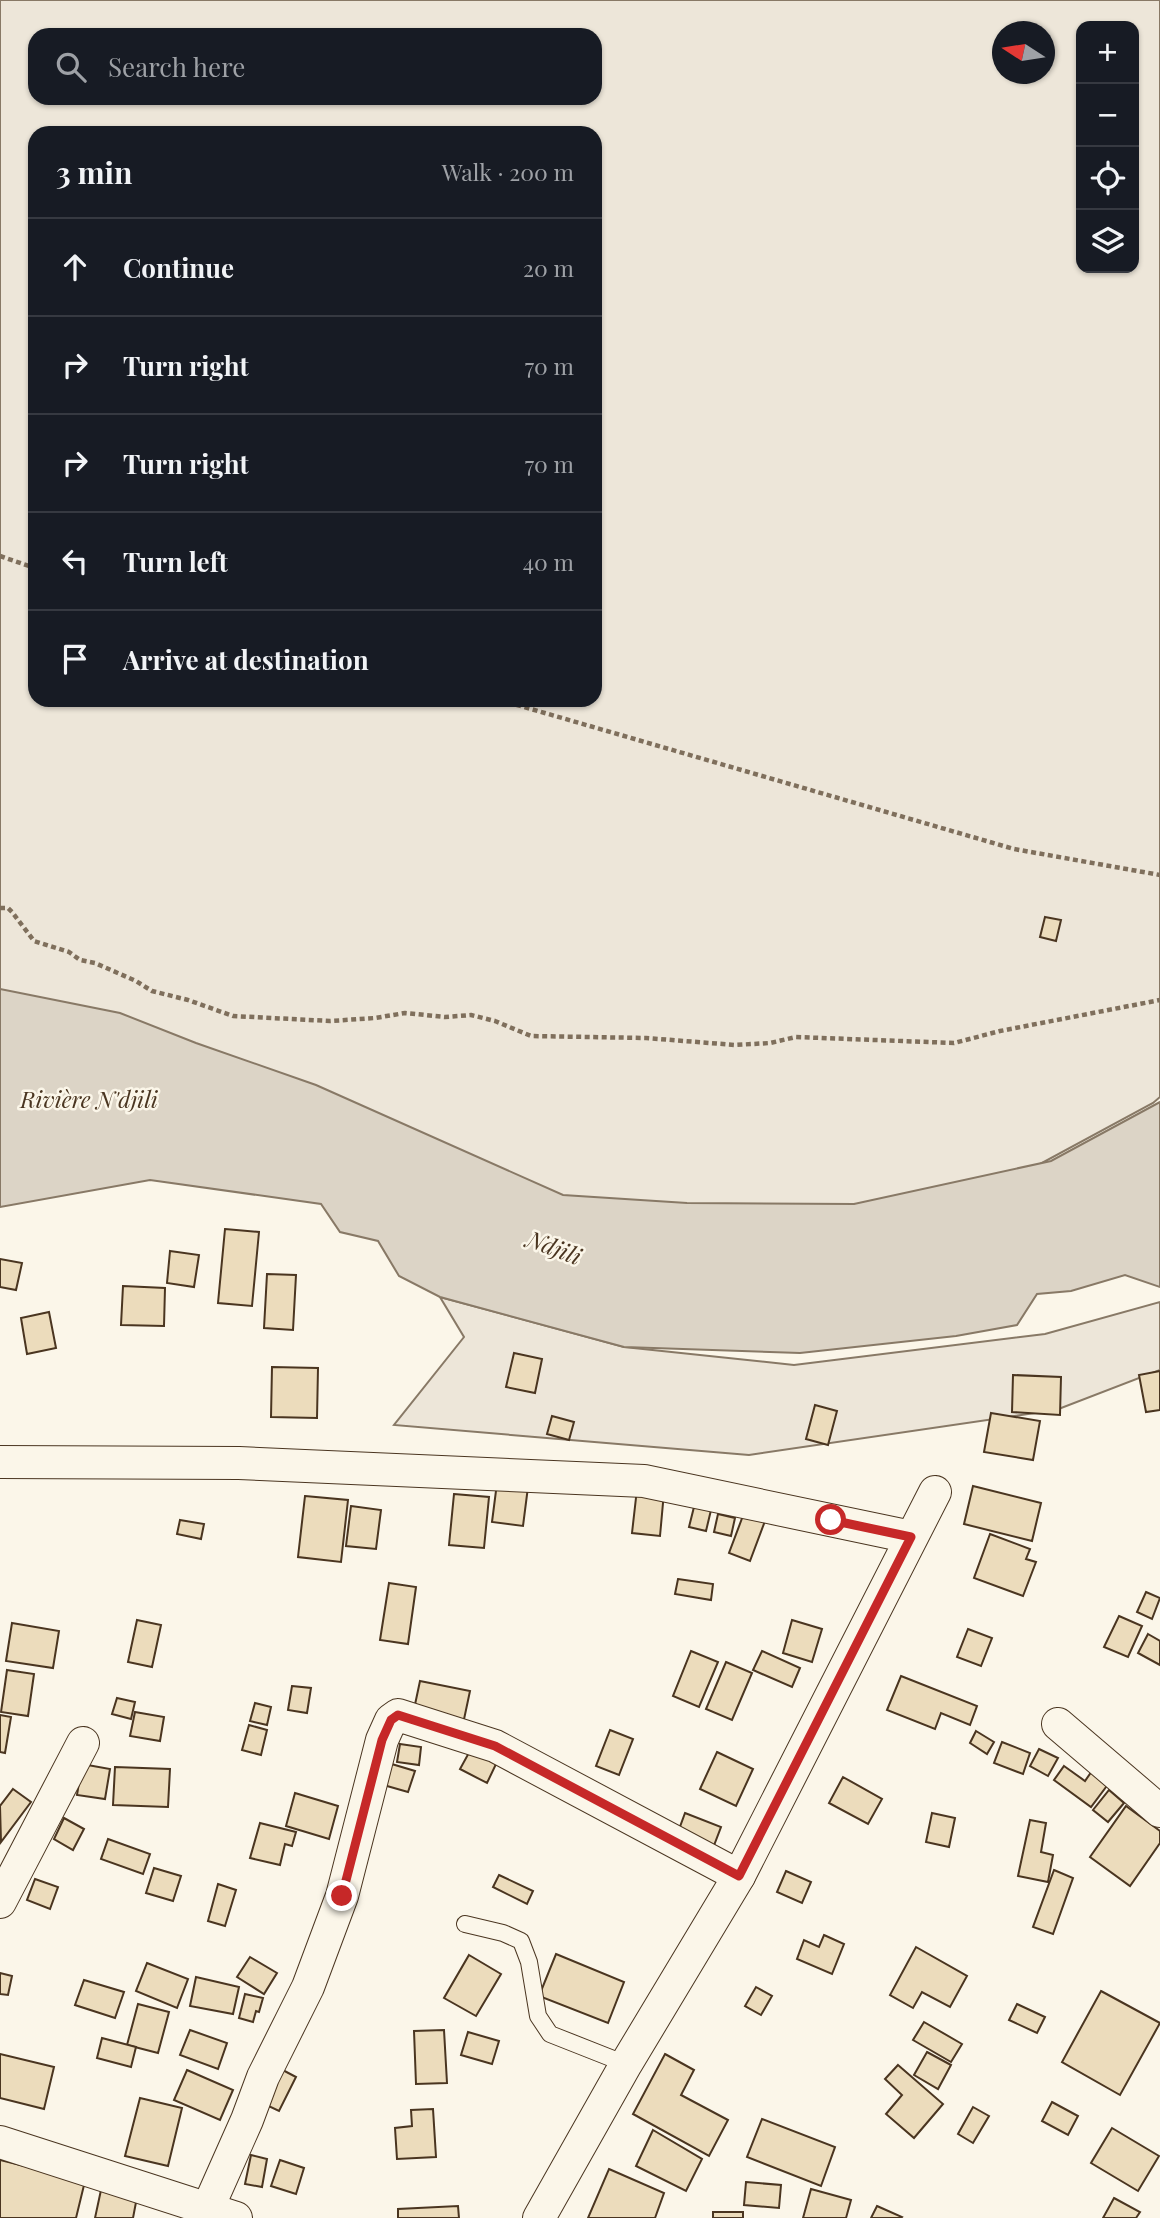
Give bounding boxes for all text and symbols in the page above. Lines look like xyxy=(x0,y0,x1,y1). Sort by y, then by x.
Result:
north arrow xyxy=(992,21,1055,84)
map controls xyxy=(1076,21,1139,273)
button: + xyxy=(1076,21,1139,84)
search box xyxy=(28,28,602,105)
icon: search xyxy=(52,48,90,86)
text: Search here xyxy=(108,49,245,84)
button: − xyxy=(1076,84,1139,147)
button: locate xyxy=(1076,147,1139,210)
text: 3 min xyxy=(56,152,132,192)
text: Walk · 200 m xyxy=(442,156,574,187)
button: layers xyxy=(1076,210,1139,273)
icon: ahead xyxy=(56,248,94,286)
text: Continue xyxy=(123,250,234,285)
text: 20 m xyxy=(523,252,574,283)
icon: right xyxy=(56,346,94,384)
text: Turn right xyxy=(123,348,249,383)
text: 70 m xyxy=(525,350,574,381)
icon: right xyxy=(56,444,94,482)
text: Turn right xyxy=(123,446,249,481)
text: 70 m xyxy=(525,448,574,479)
icon: left xyxy=(56,542,94,580)
text: Turn left xyxy=(123,544,228,579)
text: 40 m xyxy=(523,546,574,577)
icon: arrive xyxy=(56,640,94,678)
text: Arrive at destination xyxy=(123,642,369,677)
water label: Rivière N'djili xyxy=(19,1083,159,1114)
water label: Ndjili xyxy=(521,1221,587,1271)
route start xyxy=(815,1504,846,1535)
route end xyxy=(326,1880,357,1911)

